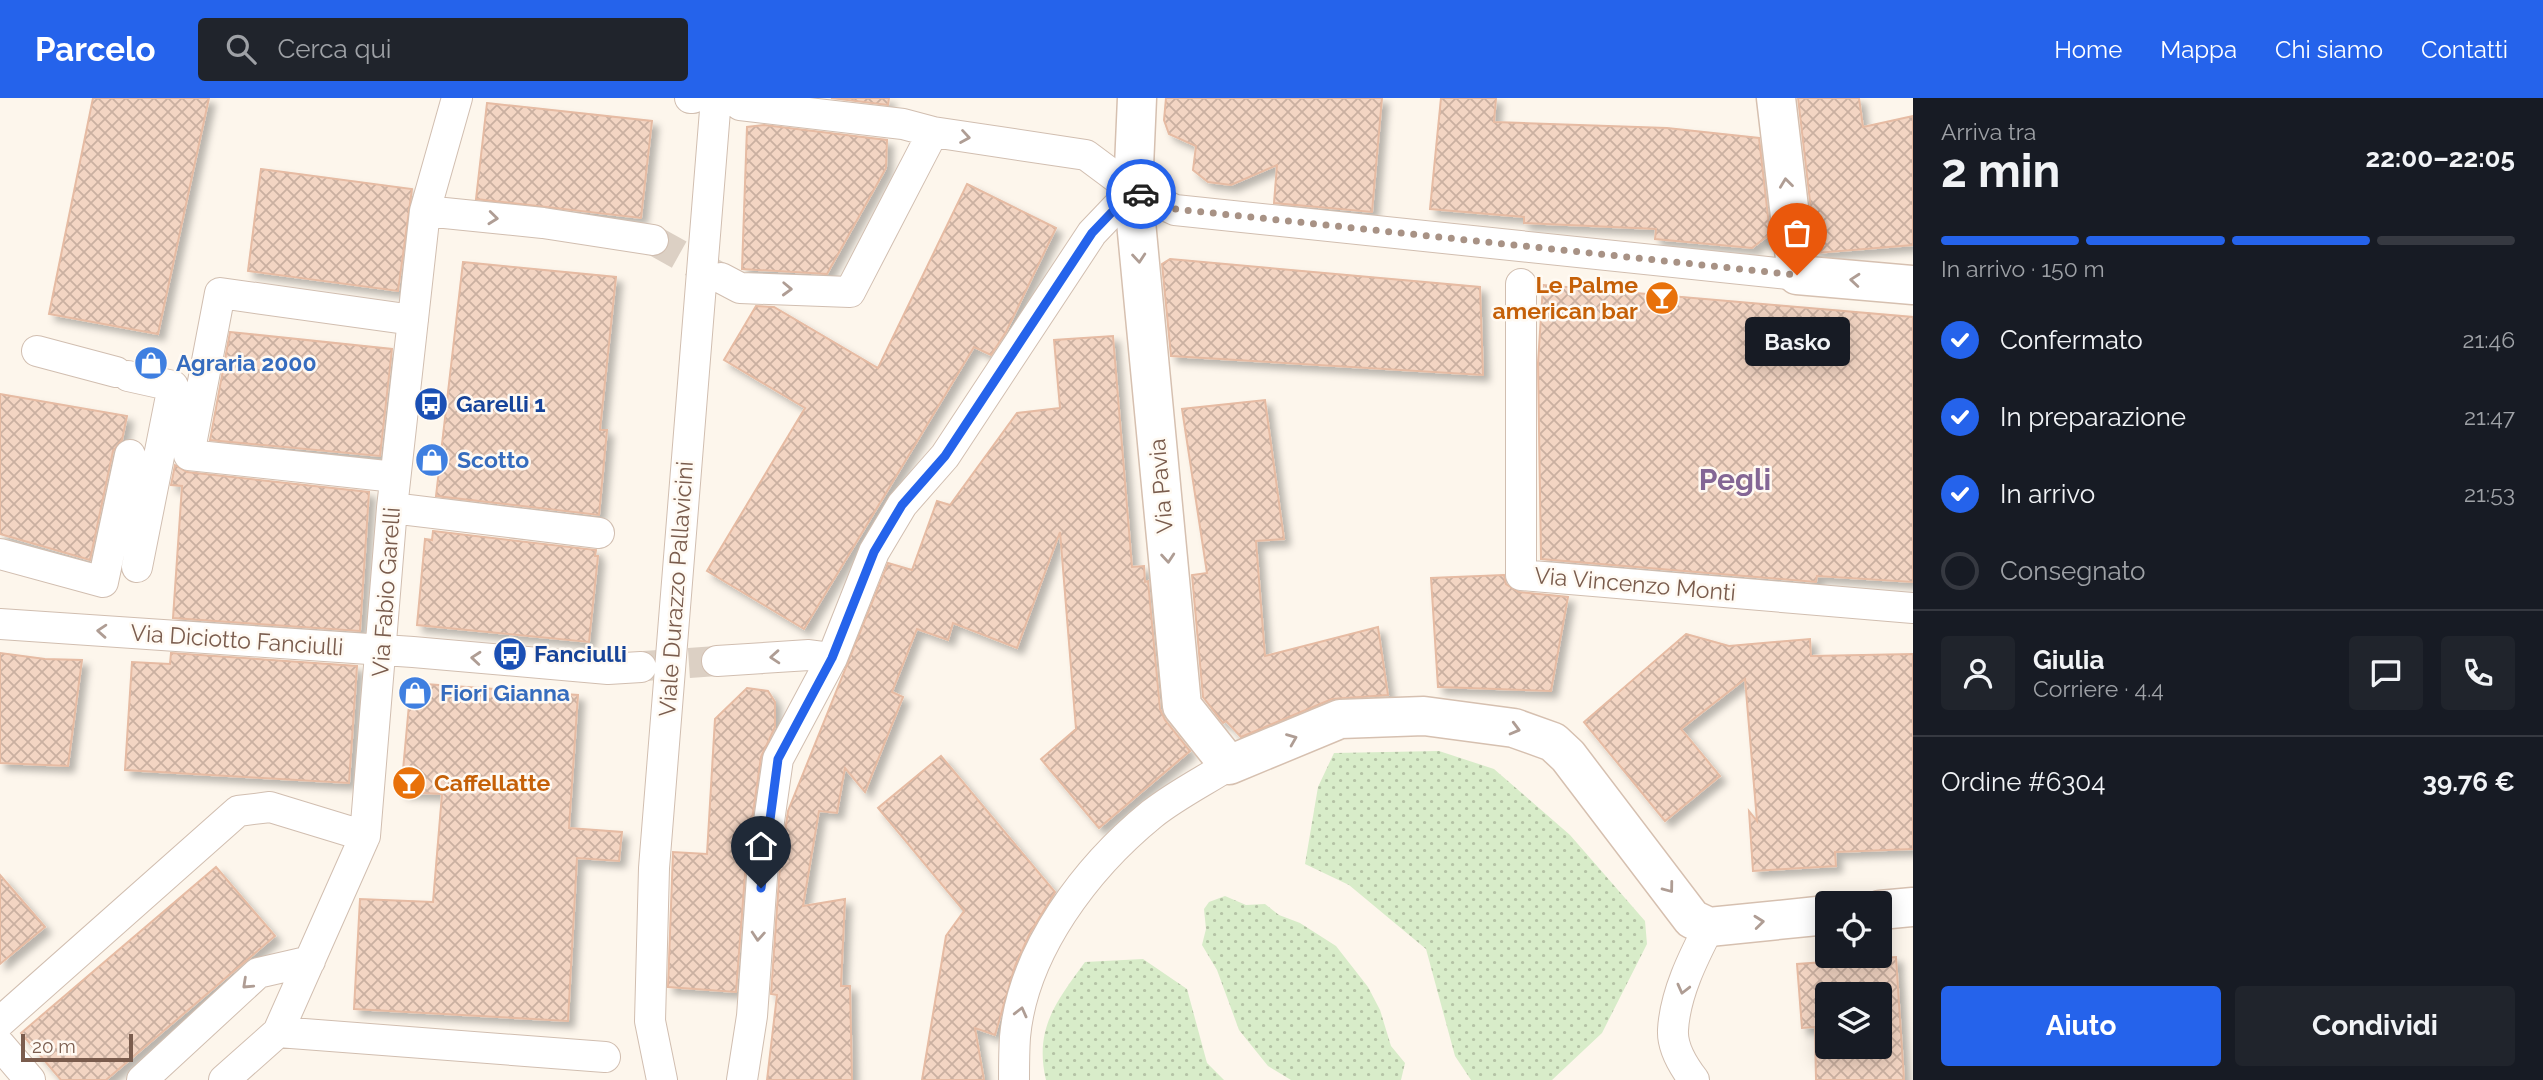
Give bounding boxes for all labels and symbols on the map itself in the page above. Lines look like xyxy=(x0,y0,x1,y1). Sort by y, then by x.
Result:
one-way arrow xyxy=(960,129,971,144)
courier xyxy=(1106,159,1176,229)
one-way arrow xyxy=(1779,177,1794,189)
pin xyxy=(1767,203,1827,275)
one-way arrow xyxy=(487,211,499,226)
one-way arrow xyxy=(1131,253,1146,264)
place label: Le Palme american bar xyxy=(1493,271,1638,324)
one-way arrow xyxy=(1849,273,1860,288)
bar icon: Le Palme american bar xyxy=(1643,279,1681,317)
one-way arrow xyxy=(782,282,793,297)
callout: Basko xyxy=(1744,317,1850,366)
shop icon: Agraria 2000 xyxy=(132,344,170,382)
place label: Agraria 2000 xyxy=(176,349,317,376)
bus stop icon: Garelli 1 xyxy=(412,385,450,423)
place label: Garelli 1 xyxy=(456,390,546,417)
street label: Via Pavia xyxy=(1143,437,1178,535)
shop icon: Scotto xyxy=(413,441,451,479)
place label: Scotto xyxy=(457,446,529,473)
street label: Viale Durazzo Pallavicini xyxy=(653,460,698,718)
district label: Pegli xyxy=(1699,462,1771,497)
street label: Via Fabio Garelli xyxy=(366,506,405,678)
one-way arrow xyxy=(1160,553,1175,564)
street label: Via Vincenzo Monti xyxy=(1533,561,1737,606)
street label: Via Diciotto Fanciulli xyxy=(130,619,344,660)
one-way arrow xyxy=(96,624,107,639)
bus stop icon: Fanciulli xyxy=(491,635,529,673)
place label: Fanciulli xyxy=(534,640,627,667)
one-way arrow xyxy=(769,649,780,664)
one-way arrow xyxy=(470,650,481,665)
shop icon: Fiori Gianna xyxy=(396,674,434,712)
place label: Fiori Gianna xyxy=(440,679,570,706)
one-way arrow xyxy=(1508,721,1520,735)
one-way arrow xyxy=(1285,733,1297,747)
bar icon: Caffellatte xyxy=(390,764,428,802)
place label: Caffellatte xyxy=(434,769,550,796)
pin xyxy=(731,816,791,888)
one-way arrow xyxy=(1661,881,1674,893)
one-way arrow xyxy=(1753,915,1764,930)
one-way arrow xyxy=(751,930,766,941)
one-way arrow xyxy=(242,975,255,988)
one-way arrow xyxy=(1677,983,1691,995)
one-way arrow xyxy=(1013,1007,1027,1019)
scale bar xyxy=(21,1031,133,1063)

